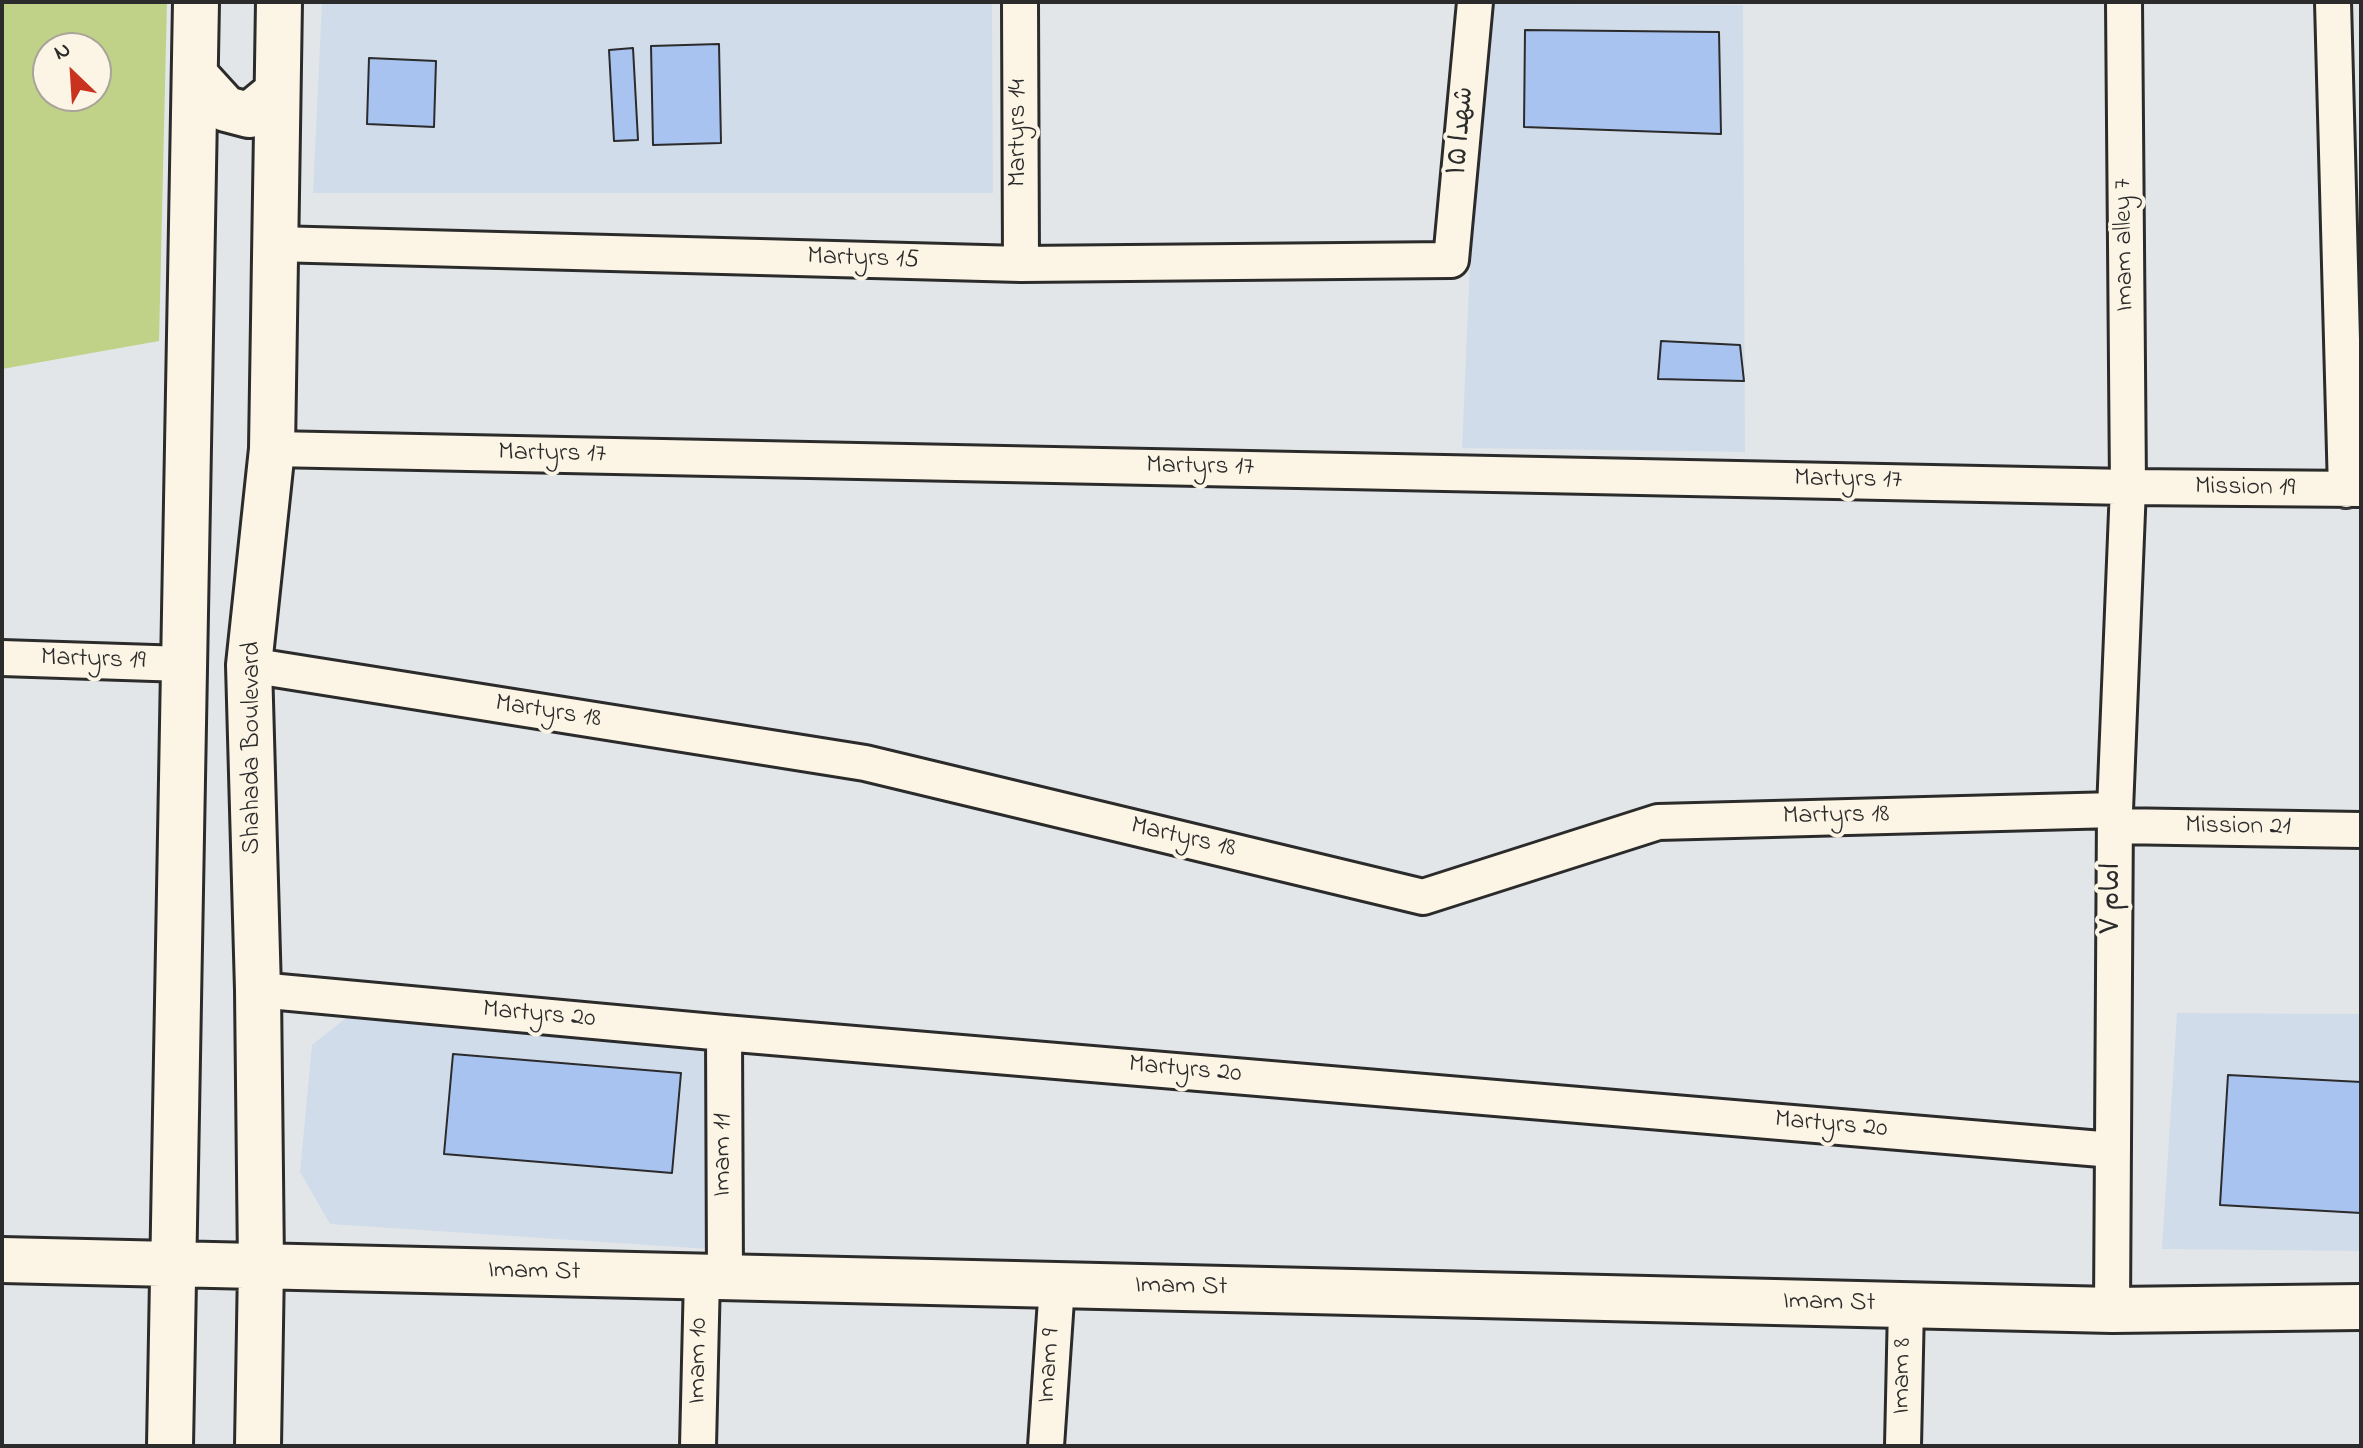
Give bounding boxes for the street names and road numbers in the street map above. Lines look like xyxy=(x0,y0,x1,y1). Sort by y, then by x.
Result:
street label: Martyrs 14 xyxy=(1004,79,1036,187)
street label: شهدا ۱۵ xyxy=(1444,85,1482,177)
street label: Imam alley 7 xyxy=(2109,178,2143,312)
street label: Martyrs 15 xyxy=(806,242,920,278)
street label: Martyrs 17 xyxy=(498,438,606,472)
street label: Martyrs 17 xyxy=(1146,451,1254,485)
street label: Martyrs 17 xyxy=(1794,464,1902,498)
street label: Mission 19 xyxy=(2194,473,2296,505)
street label: Shahada Boulevard xyxy=(238,641,270,855)
street label: Martyrs 19 xyxy=(40,644,146,678)
street label: Martyrs 18 xyxy=(493,689,603,737)
street label: Martyrs 18 xyxy=(1782,800,1890,834)
street label: Mission 21 xyxy=(2185,811,2291,845)
street label: Martyrs 18 xyxy=(1127,812,1239,866)
street label: امام ۷ xyxy=(2098,863,2130,935)
street label: Martyrs 20 xyxy=(481,996,597,1036)
street label: Martyrs 20 xyxy=(1127,1051,1243,1091)
street label: Martyrs 20 xyxy=(1773,1106,1889,1146)
street label: Imam 11 xyxy=(709,1113,741,1197)
street label: Imam St xyxy=(488,1257,580,1289)
street label: Imam St xyxy=(1135,1272,1227,1304)
street label: Imam St xyxy=(1783,1288,1875,1320)
street label: Imam 10 xyxy=(684,1317,716,1405)
street label: Imam 9 xyxy=(1033,1328,1069,1404)
street label: Imam 8 xyxy=(1888,1337,1920,1415)

